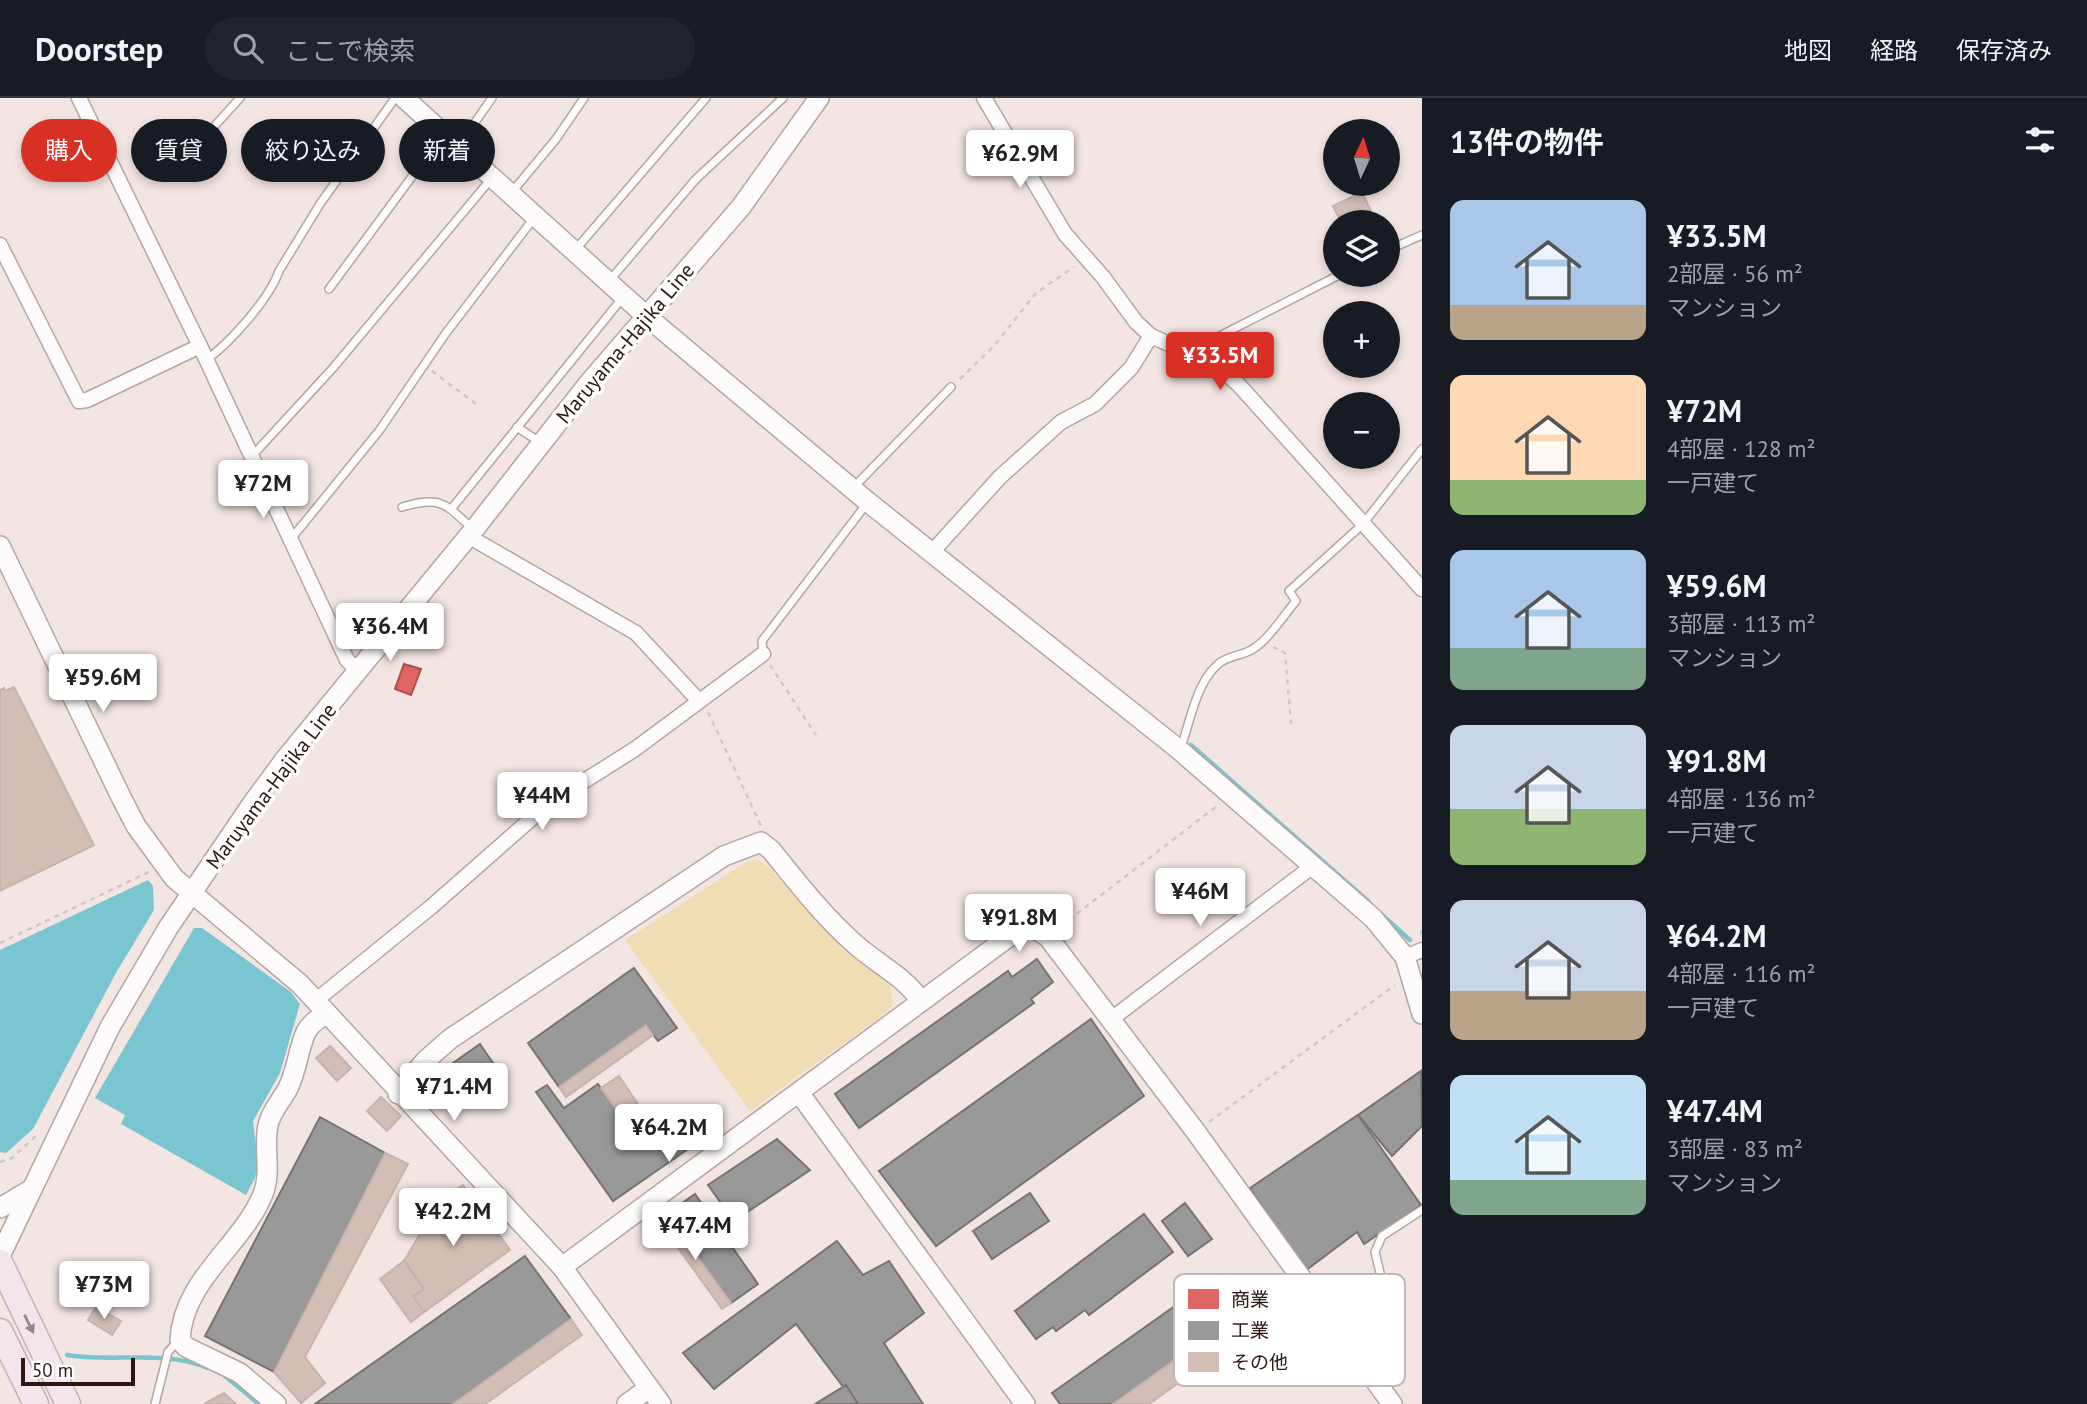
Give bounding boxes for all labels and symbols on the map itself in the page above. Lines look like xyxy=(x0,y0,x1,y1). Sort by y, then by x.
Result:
north arrow xyxy=(1323,119,1400,196)
pin: ¥62.9M xyxy=(963,130,1077,190)
street label: Maruyama-Hajika Line xyxy=(550,257,700,429)
pin: ¥33.5M xyxy=(1163,332,1277,392)
pin: ¥72M xyxy=(222,460,304,520)
pin: ¥36.4M xyxy=(333,603,447,663)
pin: ¥59.6M xyxy=(46,654,160,714)
street label: Maruyama-Hajika Line xyxy=(200,698,342,874)
pin: ¥44M xyxy=(501,772,583,832)
pin: ¥46M xyxy=(1159,868,1241,928)
pin: ¥91.8M xyxy=(962,894,1076,954)
pin: ¥71.4M xyxy=(397,1063,511,1123)
pin: ¥64.2M xyxy=(612,1104,726,1164)
pin: ¥42.2M xyxy=(396,1188,510,1248)
pin: ¥47.4M xyxy=(638,1202,752,1262)
pin: ¥73M xyxy=(63,1262,145,1321)
legend xyxy=(1174,1274,1405,1386)
text: 商業 xyxy=(1231,1287,1269,1311)
one-way arrow xyxy=(23,1314,34,1334)
text: 工業 xyxy=(1231,1318,1269,1342)
text: その他 xyxy=(1231,1350,1288,1374)
scale bar xyxy=(21,1355,135,1387)

